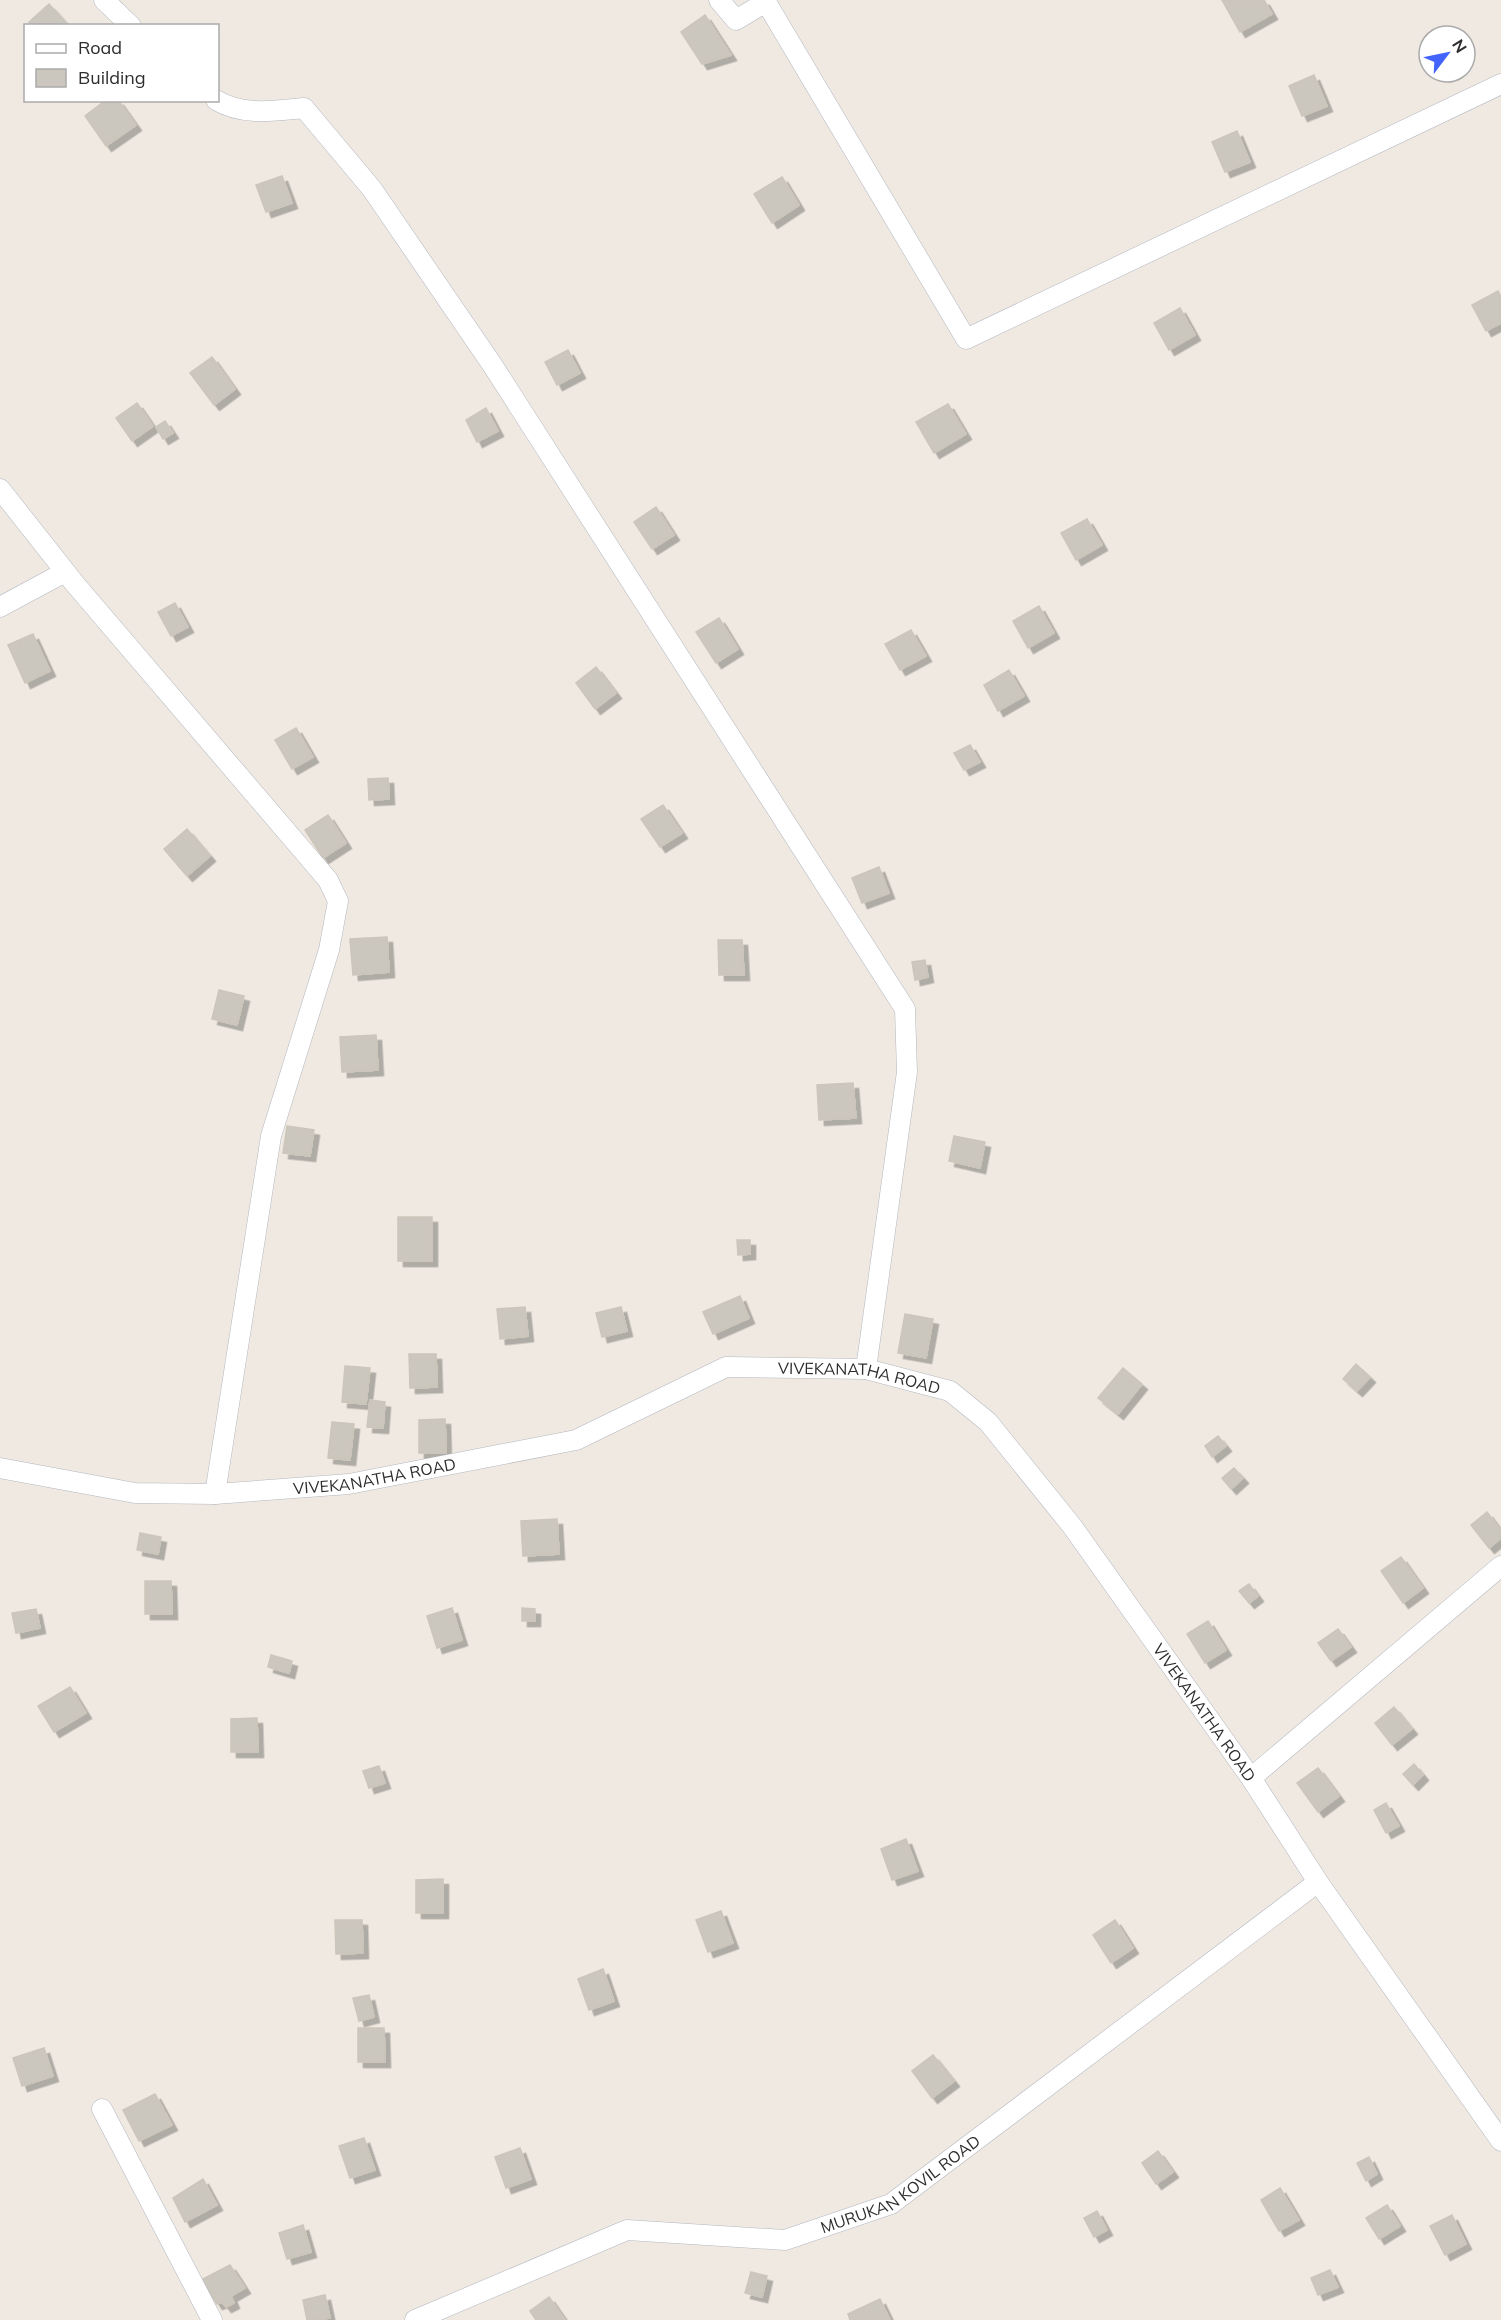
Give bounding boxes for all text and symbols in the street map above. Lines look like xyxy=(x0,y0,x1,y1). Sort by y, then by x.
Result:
legend xyxy=(24,24,219,102)
north arrow xyxy=(1417,24,1477,84)
text: Road xyxy=(78,36,122,59)
text: N xyxy=(1448,36,1471,56)
text: Building xyxy=(78,66,146,89)
street label: VIVEKANATHA ROAD xyxy=(778,1358,943,1398)
street label: VIVEKANATHA ROAD xyxy=(292,1454,458,1498)
street label: VIVEKANATHA ROAD xyxy=(1149,1640,1260,1785)
street label: MURUKAN KOVIL ROAD xyxy=(818,2131,984,2237)

